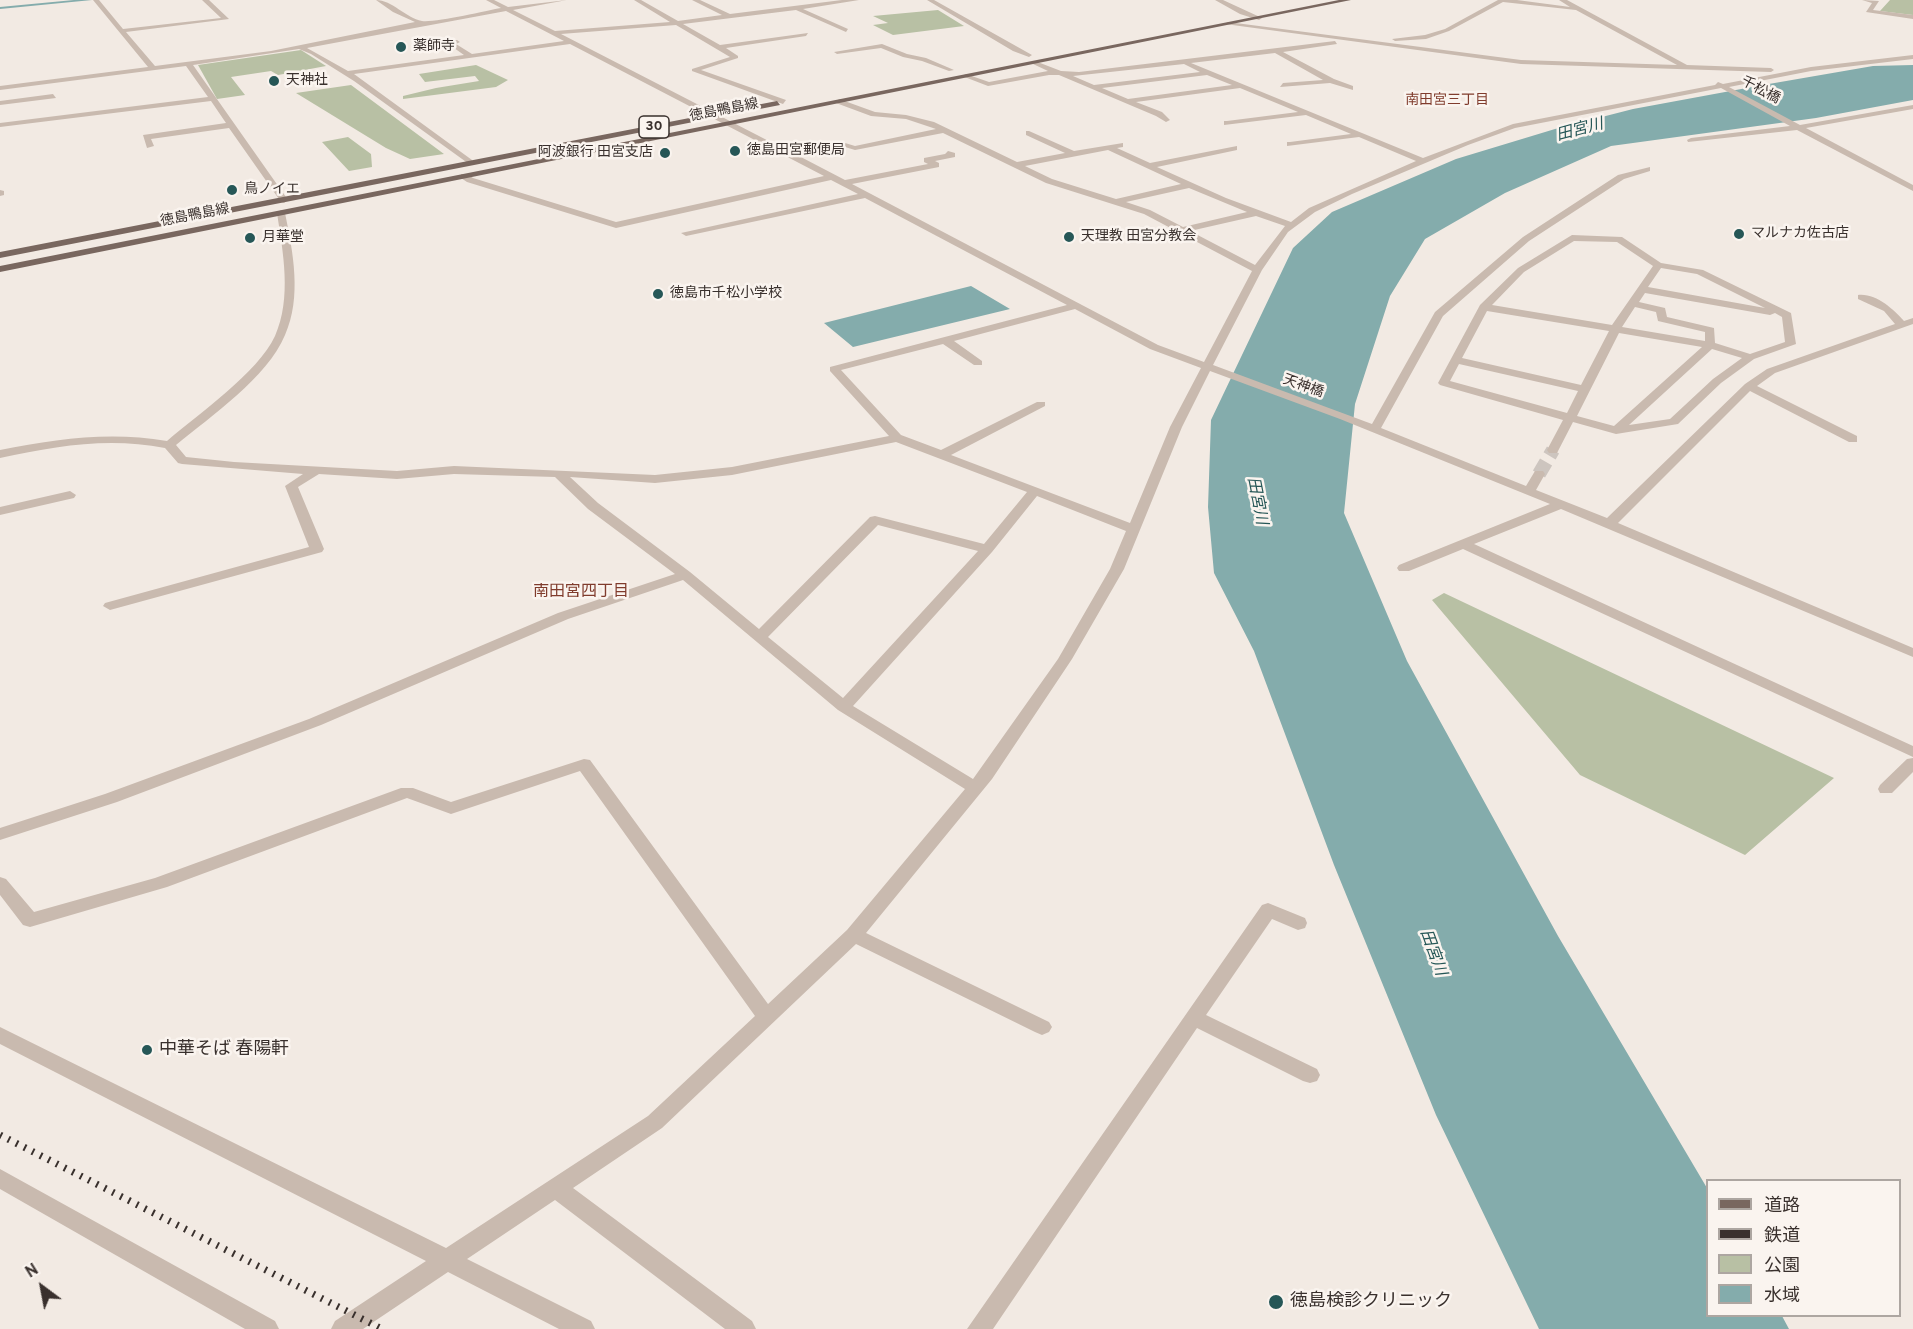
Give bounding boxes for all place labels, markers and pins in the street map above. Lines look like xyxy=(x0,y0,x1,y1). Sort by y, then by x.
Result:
place label: 薬師寺 xyxy=(413,39,455,55)
marker: 薬師寺 xyxy=(394,40,408,54)
place label: 天神社 xyxy=(286,73,328,89)
marker: 天神社 xyxy=(267,74,281,88)
place label: 徳島田宮郵便局 xyxy=(747,143,845,159)
marker: 徳島田宮郵便局 xyxy=(728,144,742,158)
place label: 阿波銀行 田宮支店 xyxy=(538,145,653,161)
marker: 阿波銀行 田宮支店 xyxy=(658,146,672,160)
place label: 鳥ノイエ xyxy=(244,182,300,198)
marker: 鳥ノイエ xyxy=(225,183,239,197)
place label: マルナカ佐古店 xyxy=(1751,226,1849,242)
marker: マルナカ佐古店 xyxy=(1732,227,1746,241)
place label: 天理教 田宮分教会 xyxy=(1081,229,1196,245)
place label: 月華堂 xyxy=(262,230,304,246)
marker: 天理教 田宮分教会 xyxy=(1062,230,1076,244)
marker: 月華堂 xyxy=(243,231,257,245)
place label: 徳島市千松小学校 xyxy=(670,286,782,302)
marker: 徳島市千松小学校 xyxy=(651,287,665,301)
place label: 中華そば 春陽軒 xyxy=(159,1039,289,1061)
marker: 中華そば 春陽軒 xyxy=(140,1043,154,1057)
place label: 徳島検診クリニック xyxy=(1290,1291,1452,1313)
marker: 徳島検診クリニック xyxy=(1267,1293,1285,1311)

